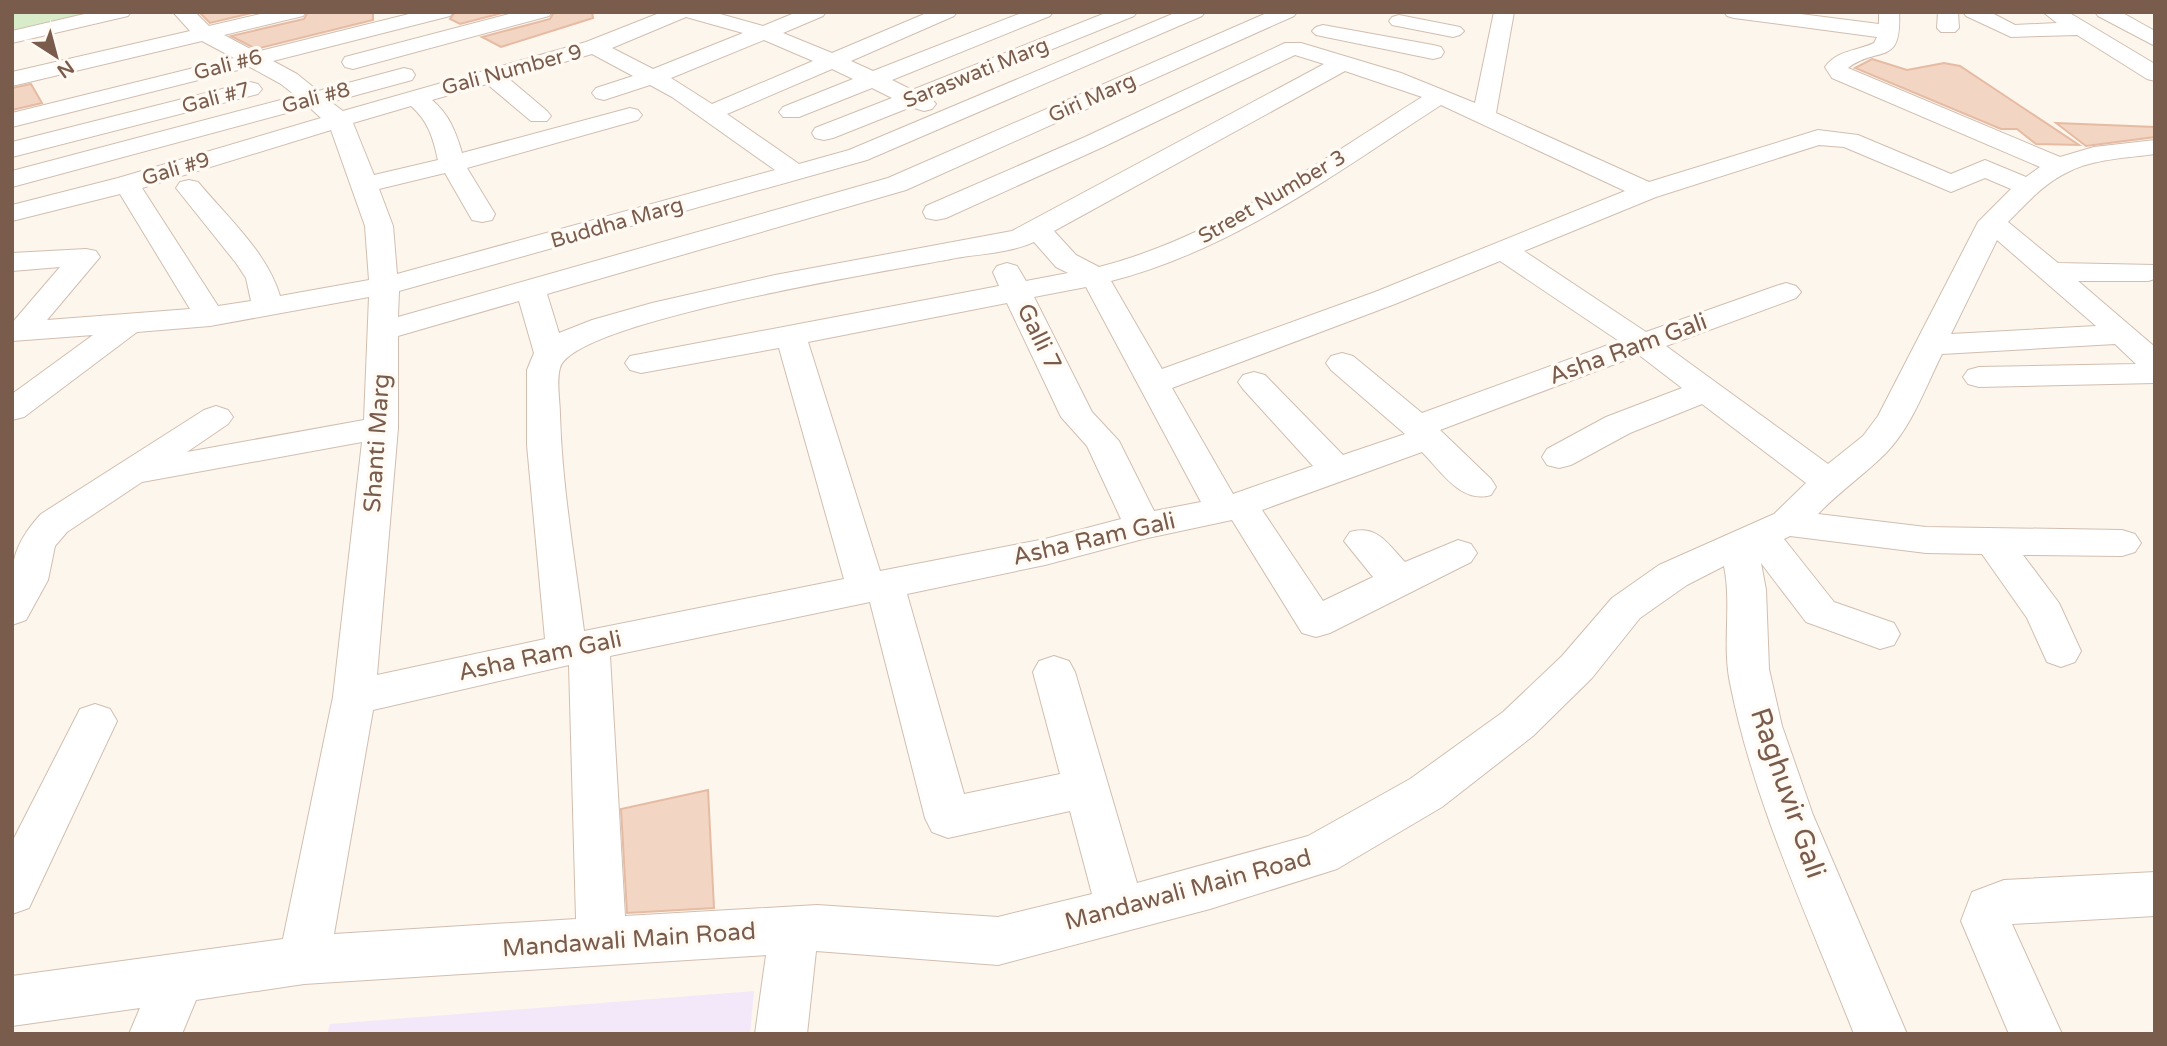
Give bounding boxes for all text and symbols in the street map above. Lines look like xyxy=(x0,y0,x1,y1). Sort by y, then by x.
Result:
north arrow xyxy=(21,21,91,91)
street label: Saraswati Marg xyxy=(900,32,1052,114)
street label: Gali Number 9 xyxy=(439,39,585,101)
street label: Gali #6 xyxy=(191,44,265,86)
text: N xyxy=(53,56,78,82)
street label: Giri Marg xyxy=(1044,68,1140,128)
street label: Gali #7 xyxy=(179,77,253,119)
street label: Gali #8 xyxy=(279,77,353,119)
street label: Street Number 3 xyxy=(1194,145,1350,249)
street label: Gali #9 xyxy=(139,147,213,191)
street label: Buddha Marg xyxy=(548,192,686,254)
street label: Galli 7 xyxy=(1010,299,1068,375)
street label: Asha Ram Gali xyxy=(1545,307,1711,391)
street label: Shanti Marg xyxy=(358,373,396,513)
street label: Asha Ram Gali xyxy=(1010,506,1178,572)
street label: Asha Ram Gali xyxy=(456,625,624,687)
street label: Raghuvir Gali xyxy=(1743,703,1833,883)
street label: Mandawali Main Road xyxy=(1062,843,1314,937)
street label: Mandawali Main Road xyxy=(501,917,757,963)

